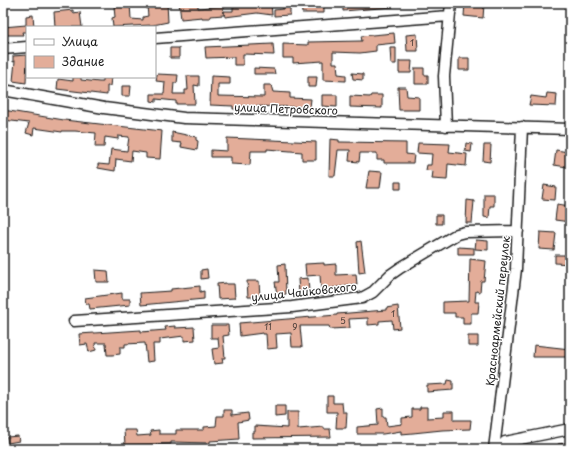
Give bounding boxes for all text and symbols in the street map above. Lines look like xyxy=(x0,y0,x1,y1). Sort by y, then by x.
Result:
legend xyxy=(26,26,156,78)
text: Улица xyxy=(62,32,98,50)
house number: 1 xyxy=(410,35,414,49)
text: Здание xyxy=(62,52,104,70)
street label: улица Петровского xyxy=(234,98,338,119)
street label: Красноармейский переулок xyxy=(481,235,514,387)
street label: улица Чайковского xyxy=(250,278,357,305)
house number: 1 xyxy=(391,306,395,320)
house number: 5 xyxy=(340,313,346,327)
house number: 11 xyxy=(264,319,272,333)
house number: 9 xyxy=(292,319,298,333)

